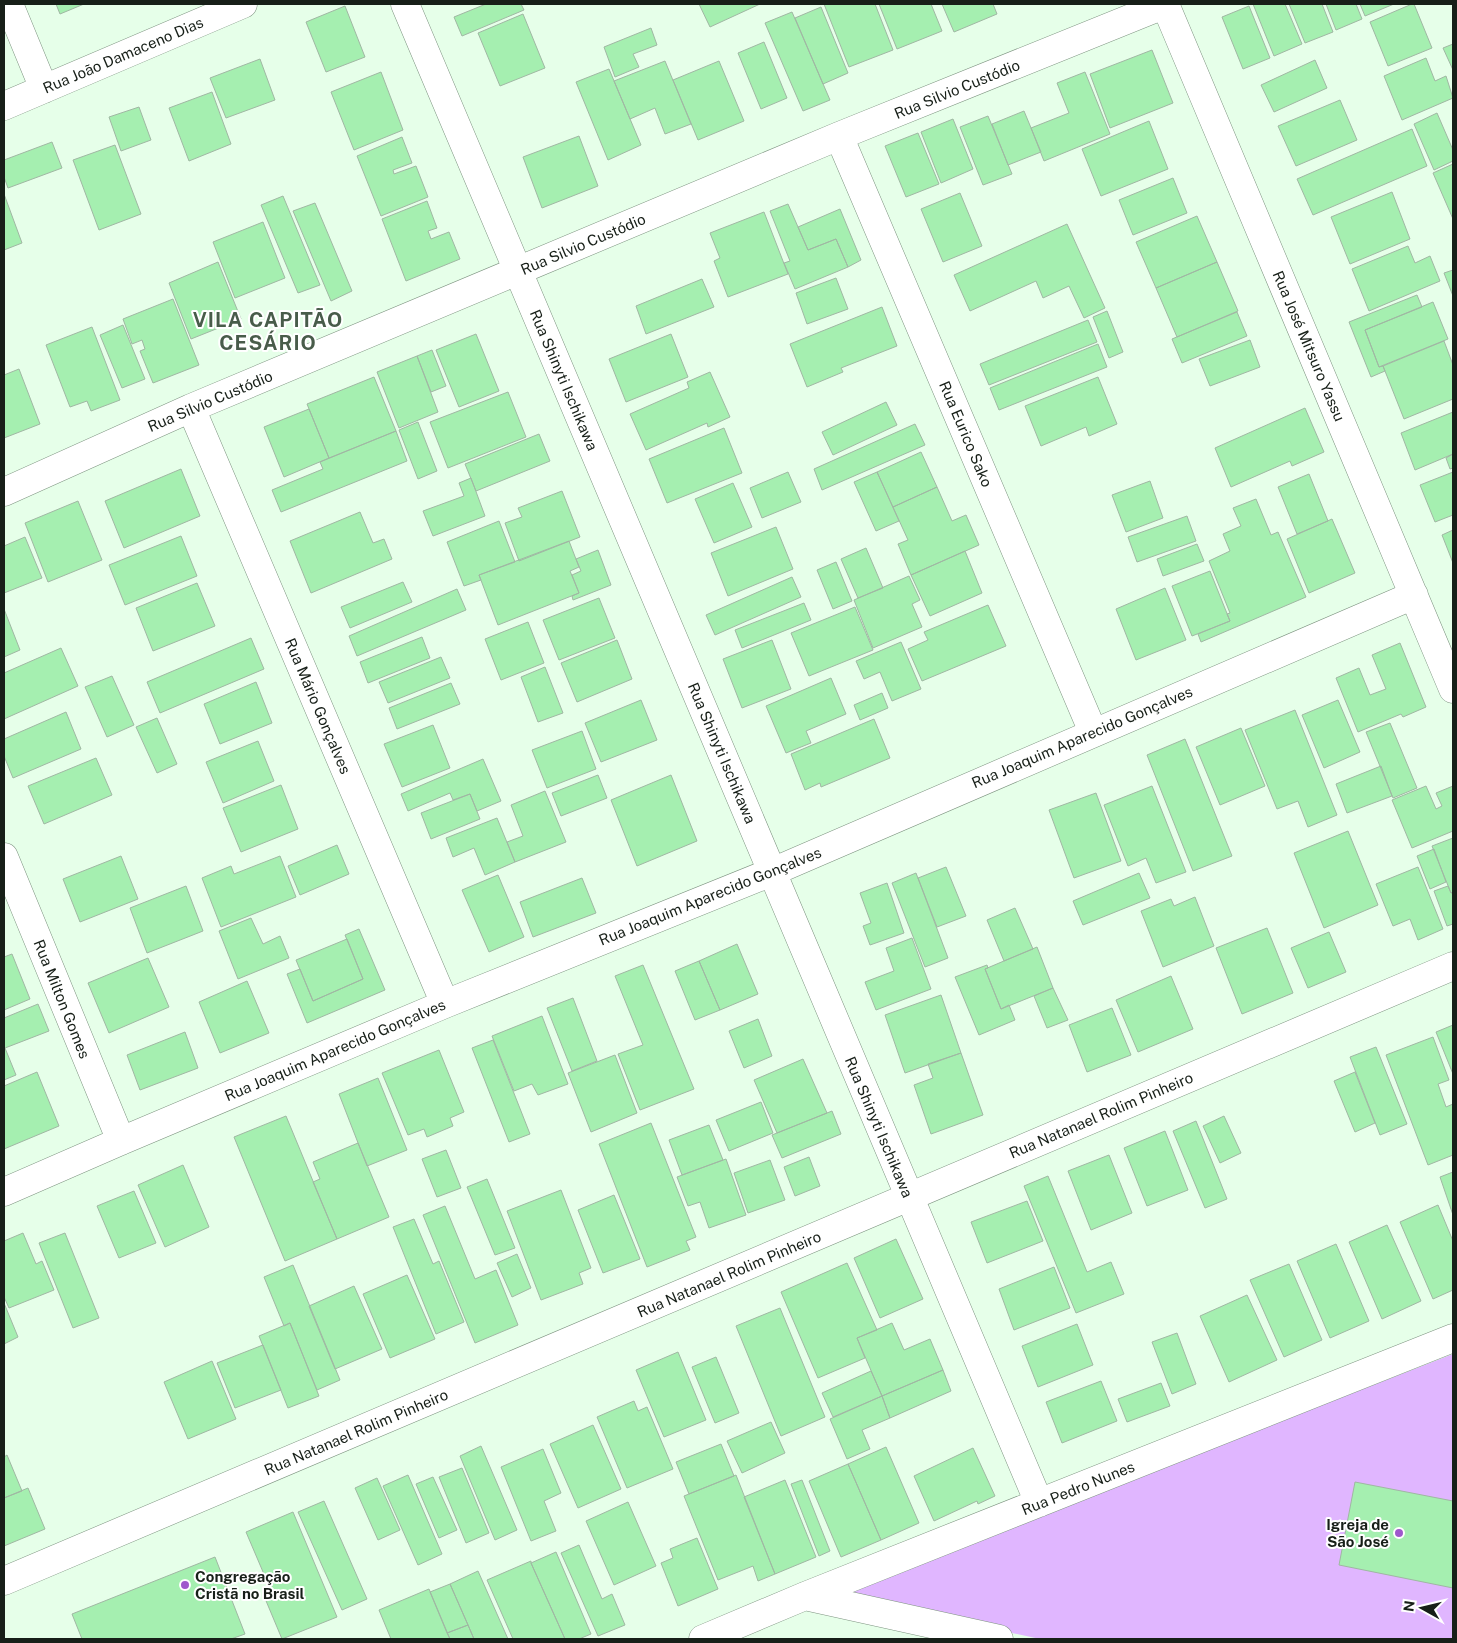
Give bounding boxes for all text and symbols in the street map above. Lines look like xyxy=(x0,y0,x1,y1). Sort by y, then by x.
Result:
street label: Rua João Damaceno Dias xyxy=(40,14,206,96)
street label: Rua Silvio Custódio xyxy=(892,56,1022,122)
street label: Rua Silvio Custódio xyxy=(518,210,648,278)
street label: Rua José Mitsuro Yassu xyxy=(1270,268,1348,424)
district label: VILA CAPITÃO CESÁRIO xyxy=(193,307,343,355)
street label: Rua Shinyti Ischikawa xyxy=(527,307,601,453)
street label: Rua Silvio Custódio xyxy=(145,367,275,435)
street label: Rua Eurico Sako xyxy=(936,379,996,489)
street label: Rua Mário Gonçalves xyxy=(282,635,354,777)
street label: Rua Shinyti Ischikawa xyxy=(685,680,759,826)
street label: Rua Joaquim Aparecido Gonçalves xyxy=(969,683,1195,791)
street label: Rua Joaquim Aparecido Gonçalves xyxy=(596,843,824,949)
street label: Rua Milton Gomes xyxy=(30,937,94,1061)
street label: Rua Joaquim Aparecido Gonçalves xyxy=(222,996,448,1104)
street label: Rua Shinyti Ischikawa xyxy=(842,1054,916,1200)
street label: Rua Natanael Rolim Pinheiro xyxy=(1007,1068,1195,1162)
street label: Rua Natanael Rolim Pinheiro xyxy=(635,1227,823,1321)
street label: Rua Natanael Rolim Pinheiro xyxy=(262,1385,450,1479)
street label: Rua Pedro Nunes xyxy=(1019,1458,1137,1518)
place label: Igreja de São José xyxy=(1326,1516,1389,1550)
marker: Igreja de São José xyxy=(1393,1527,1405,1539)
place label: Congregação Cristã no Brasil xyxy=(195,1568,304,1602)
marker: Congregação Cristã no Brasil xyxy=(179,1579,191,1591)
north arrow xyxy=(1397,1583,1447,1633)
text: N xyxy=(1400,1600,1418,1613)

